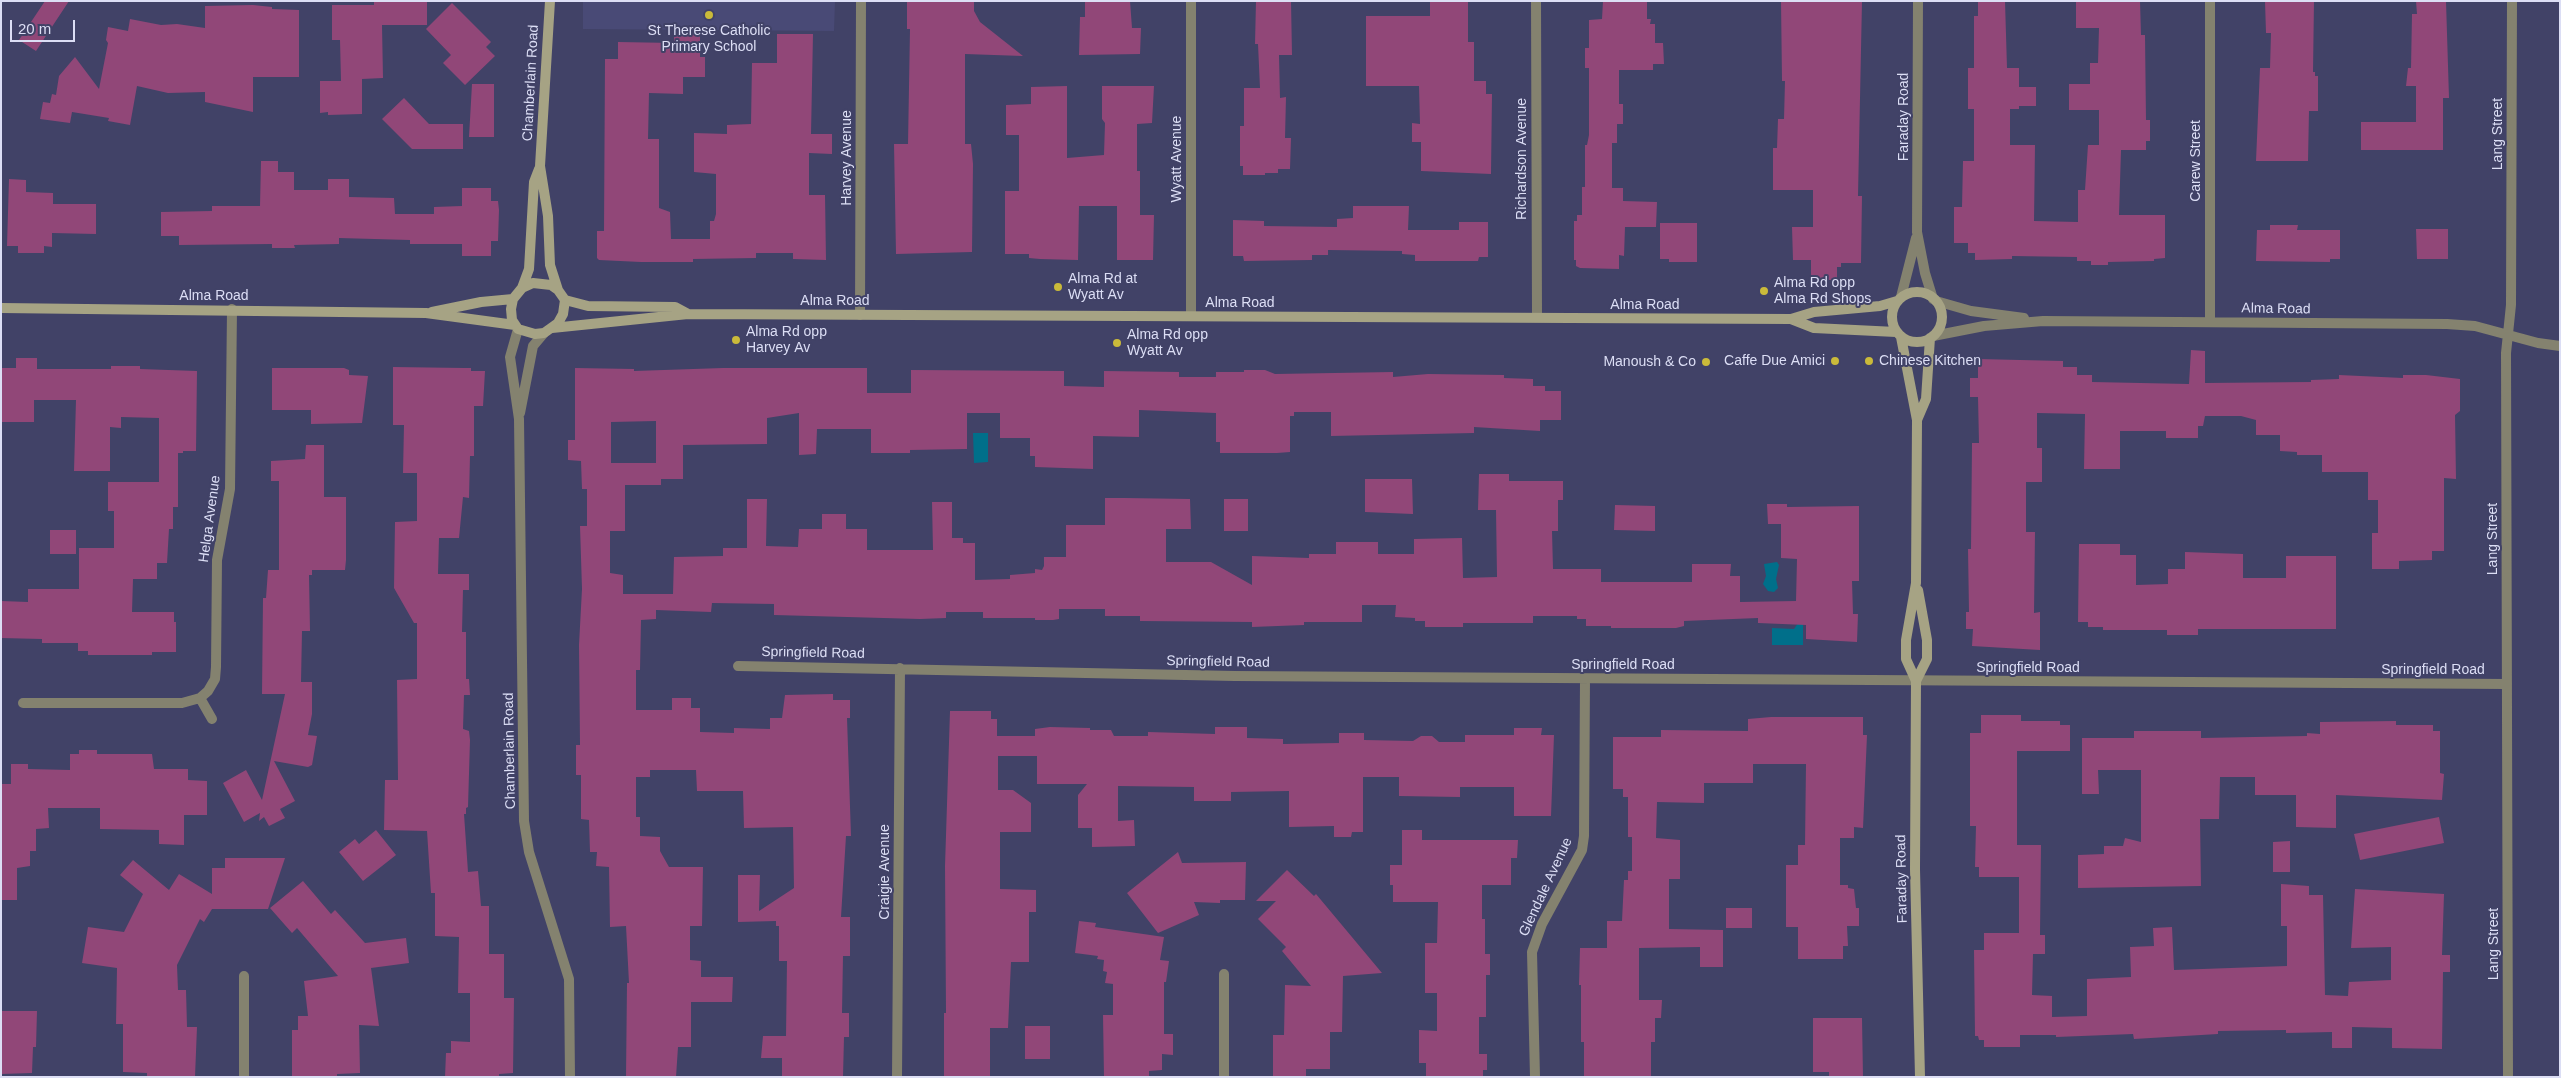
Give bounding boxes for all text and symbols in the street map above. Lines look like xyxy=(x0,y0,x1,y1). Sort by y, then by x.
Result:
marker: St Therese Catholic Primary School xyxy=(703,9,715,21)
scale bar xyxy=(12,10,78,42)
text: 20 m xyxy=(18,20,51,37)
place label: St Therese Catholic Primary School xyxy=(648,23,770,56)
street label: Chamberlain Road xyxy=(520,24,542,142)
street label: Faraday Road xyxy=(1896,73,1912,161)
street label: Richardson Avenue xyxy=(1514,98,1530,220)
street label: Lang Street xyxy=(2490,98,2506,170)
street label: Harvey Avenue xyxy=(839,110,855,206)
street label: Wyatt Avenue xyxy=(1169,116,1185,202)
street label: Carew Street xyxy=(2188,120,2204,202)
place label: Alma Rd at Wyatt Av xyxy=(1068,271,1137,304)
place label: Alma Rd opp Alma Rd Shops xyxy=(1774,275,1871,308)
marker: Alma Rd at Wyatt Av xyxy=(1052,281,1064,293)
marker: Alma Rd opp Alma Rd Shops xyxy=(1758,285,1770,297)
street label: Alma Road xyxy=(179,288,249,304)
street label: Alma Road xyxy=(800,293,870,309)
street label: Alma Road xyxy=(1205,295,1275,311)
street label: Alma Road xyxy=(1610,297,1680,313)
street label: Alma Road xyxy=(2241,300,2311,318)
place label: Alma Rd opp Harvey Av xyxy=(746,324,827,357)
place label: Alma Rd opp Wyatt Av xyxy=(1127,327,1208,360)
marker: Alma Rd opp Harvey Av xyxy=(730,334,742,346)
marker: Alma Rd opp Wyatt Av xyxy=(1111,337,1123,349)
place label: Caffe Due Amici xyxy=(1724,353,1825,369)
place label: Chinese Kitchen xyxy=(1879,353,1981,369)
place label: Manoush & Co xyxy=(1603,354,1696,370)
marker: Caffe Due Amici xyxy=(1829,355,1841,367)
marker: Chinese Kitchen xyxy=(1863,355,1875,367)
marker: Manoush & Co xyxy=(1700,356,1712,368)
street label: Helga Avenue xyxy=(196,474,224,564)
street label: Lang Street xyxy=(2485,503,2501,575)
street label: Springfield Road xyxy=(761,644,865,662)
street label: Springfield Road xyxy=(1166,653,1270,671)
street label: Springfield Road xyxy=(1571,657,1675,673)
street label: Springfield Road xyxy=(1976,660,2080,676)
street label: Springfield Road xyxy=(2381,662,2485,678)
street label: Chamberlain Road xyxy=(501,692,519,810)
street label: Craigie Avenue xyxy=(877,824,893,920)
street label: Glendale Avenue xyxy=(1516,835,1576,939)
street label: Faraday Road xyxy=(1893,835,1911,923)
street label: Lang Street xyxy=(2486,908,2502,980)

